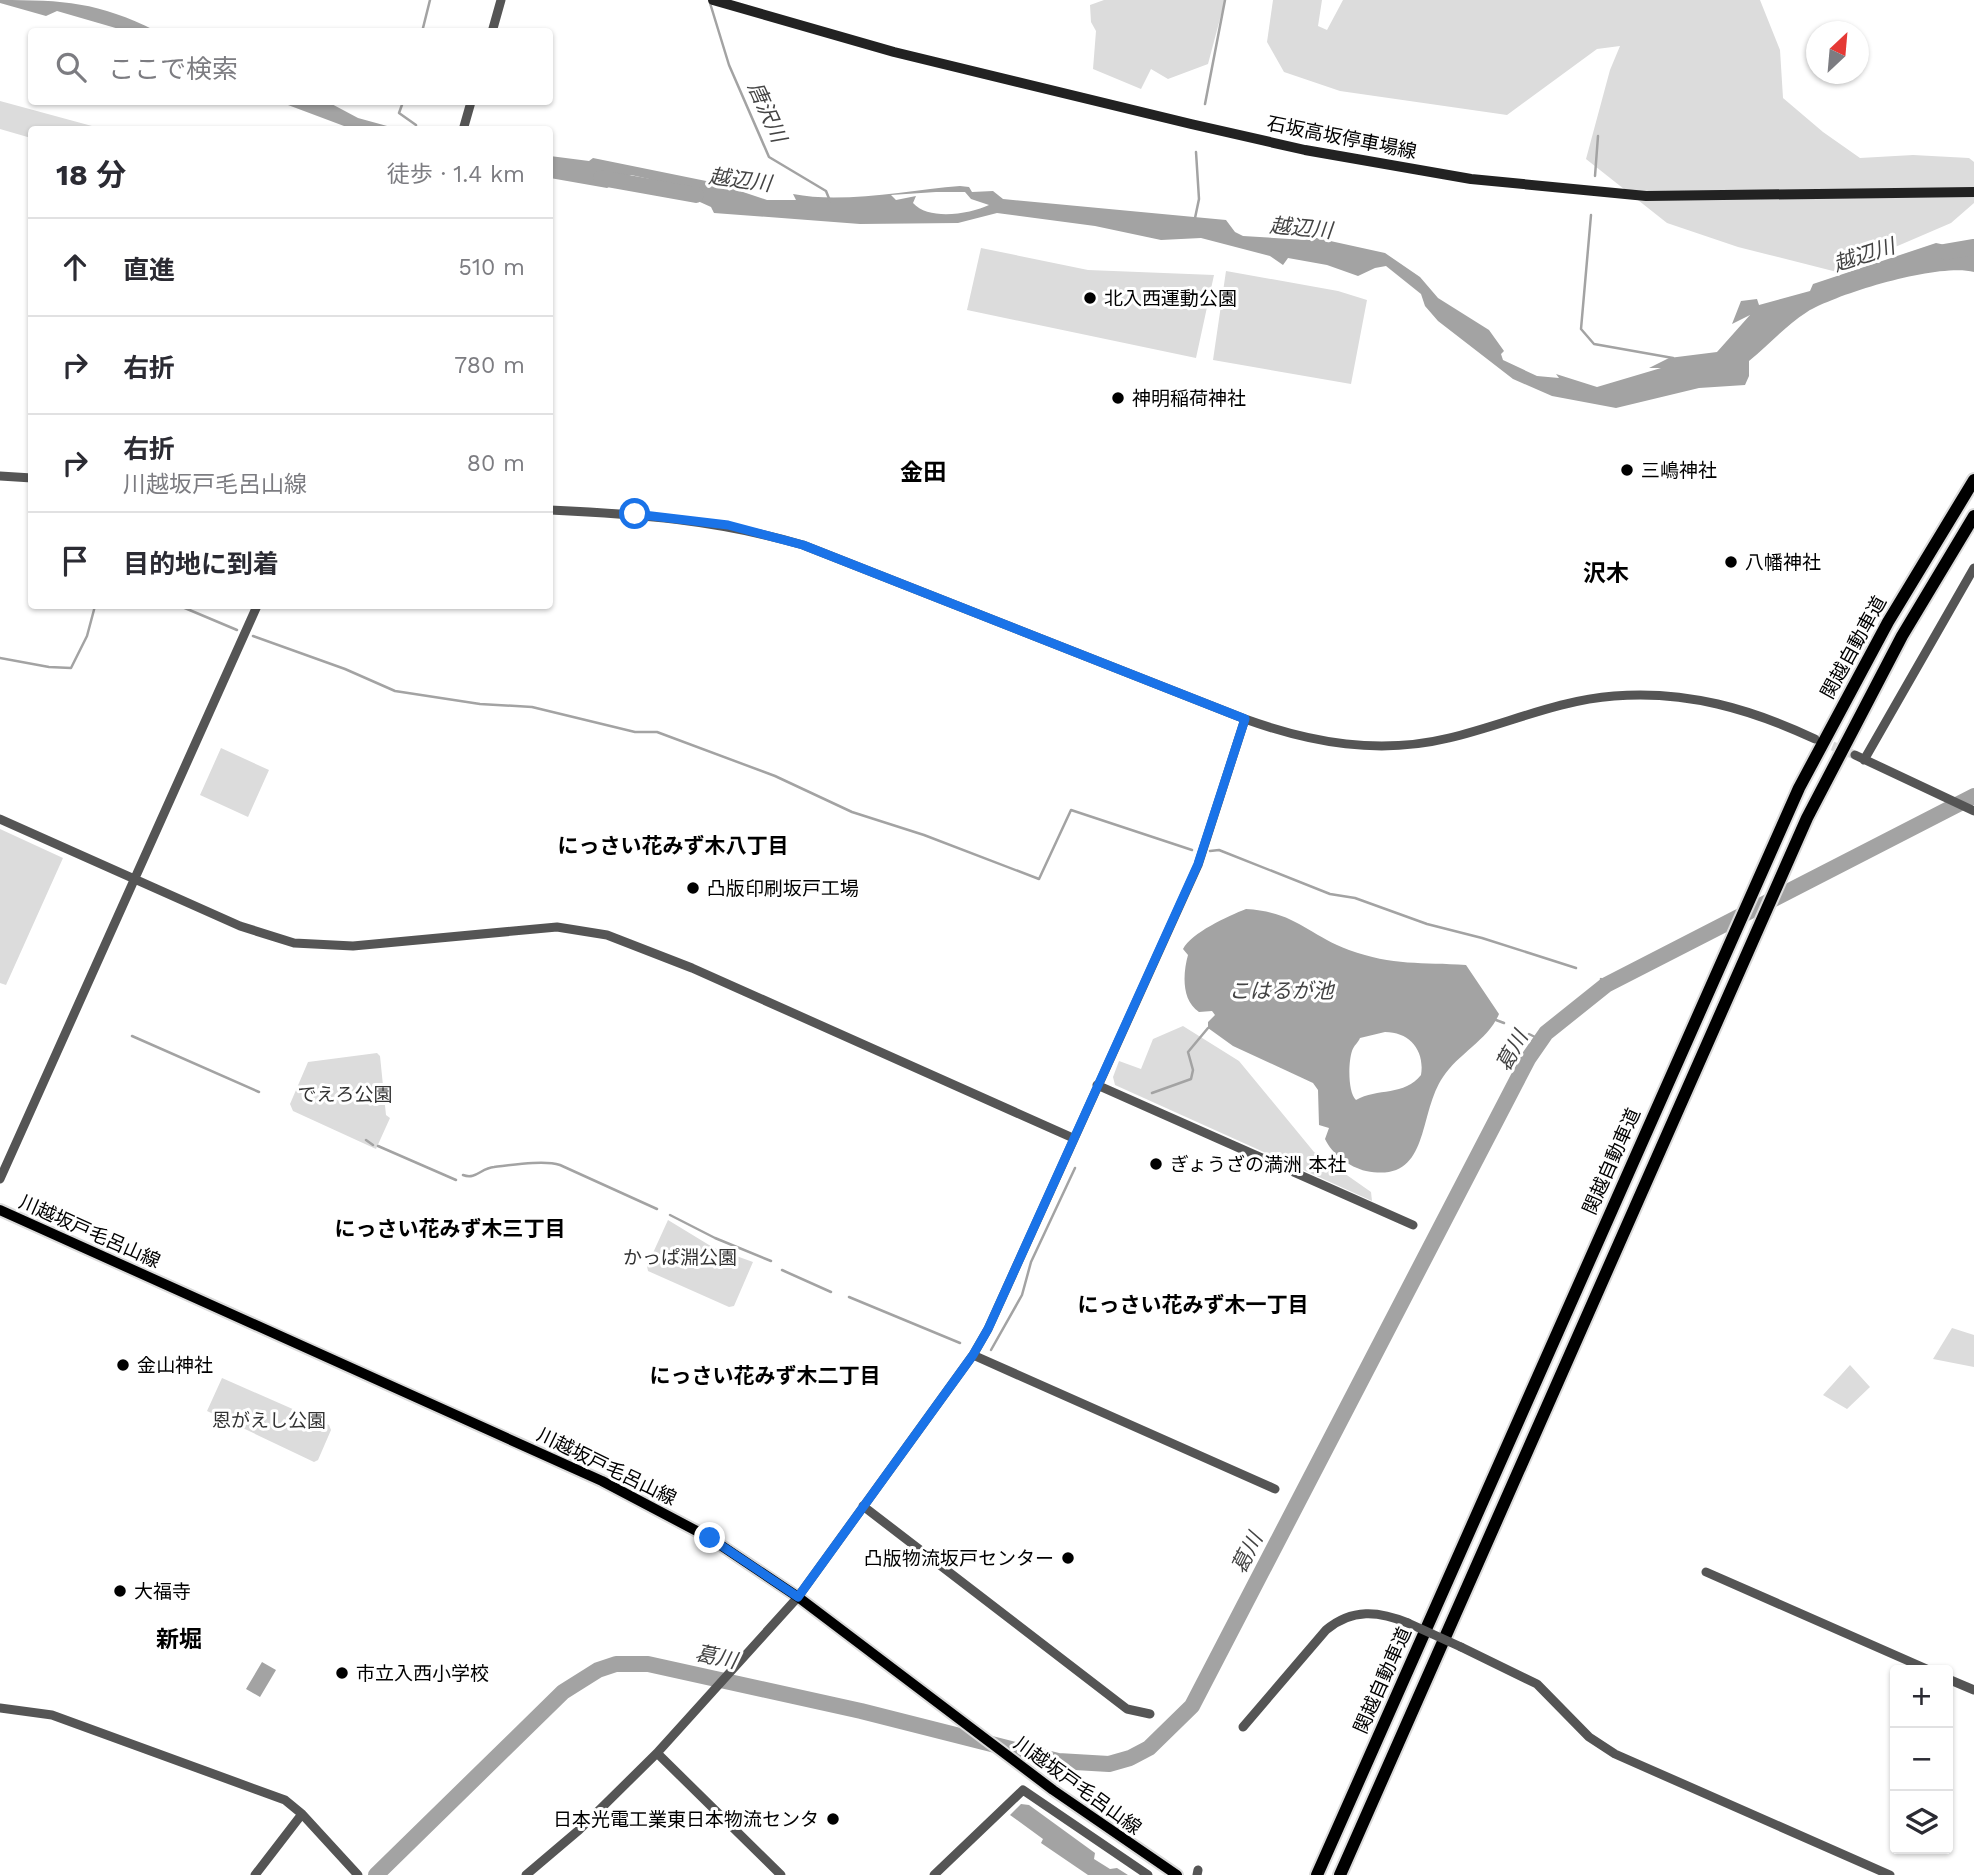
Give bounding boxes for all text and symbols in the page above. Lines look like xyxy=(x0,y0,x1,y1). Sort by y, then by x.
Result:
north arrow xyxy=(1806,21,1869,84)
search box xyxy=(28,28,553,105)
icon: search xyxy=(52,48,90,86)
text: ここで検索 xyxy=(108,54,238,84)
water label: 唐沢川 xyxy=(743,78,793,147)
street label: 石坂高坂停車場線 xyxy=(1265,112,1419,163)
text: 18 分 xyxy=(56,157,126,192)
text: 徒歩 · 1.4 km xyxy=(387,161,525,188)
water label: 越辺川 xyxy=(707,163,775,196)
water label: 越辺川 xyxy=(1269,212,1336,243)
water label: 越辺川 xyxy=(1830,232,1900,276)
icon: ahead xyxy=(56,248,94,286)
text: 510 m xyxy=(459,254,525,281)
text: 直進 xyxy=(123,255,175,285)
place label: 北入西運動公園 xyxy=(1104,287,1237,310)
marker: 北入西運動公園 xyxy=(1082,290,1098,306)
icon: right xyxy=(56,346,94,384)
text: 780 m xyxy=(454,352,525,379)
text: 右折 xyxy=(123,353,175,383)
place label: 神明稲荷神社 xyxy=(1132,387,1246,410)
marker: 神明稲荷神社 xyxy=(1110,390,1126,406)
text: 右折 xyxy=(123,434,175,464)
icon: right xyxy=(56,444,94,482)
text: 80 m xyxy=(467,450,525,477)
district label: 金田 xyxy=(900,459,946,486)
place label: 三嶋神社 xyxy=(1641,459,1717,482)
marker: 三嶋神社 xyxy=(1619,462,1635,478)
text: 川越坂戸毛呂山線 xyxy=(123,471,307,498)
route start xyxy=(619,498,650,529)
icon: arrive xyxy=(56,542,94,580)
text: 目的地に到着 xyxy=(123,549,279,579)
place label: 八幡神社 xyxy=(1745,551,1821,574)
marker: 八幡神社 xyxy=(1723,554,1739,570)
district label: 沢木 xyxy=(1583,560,1629,587)
street label: 関越自動車道 xyxy=(1816,592,1891,703)
district label: にっさい花みず木八丁目 xyxy=(558,833,789,858)
place label: 凸版印刷坂戸工場 xyxy=(707,877,859,900)
marker: 凸版印刷坂戸工場 xyxy=(685,880,701,896)
water label: こはるが池 xyxy=(1229,978,1335,1003)
water label: 葛川 xyxy=(1490,1025,1534,1075)
park label: でえろ公園 xyxy=(297,1083,393,1106)
street label: 関越自動車道 xyxy=(1578,1104,1645,1218)
place label: ぎょうざの満洲 本社 xyxy=(1170,1153,1347,1176)
marker: ぎょうざの満洲 本社 xyxy=(1148,1156,1164,1172)
street label: 川越坂戸毛呂山線 xyxy=(16,1190,164,1273)
district label: にっさい花みず木三丁目 xyxy=(335,1216,566,1241)
park label: かっぱ淵公園 xyxy=(623,1246,737,1269)
district label: にっさい花みず木一丁目 xyxy=(1078,1292,1309,1317)
place label: 金山神社 xyxy=(137,1354,213,1377)
marker: 金山神社 xyxy=(115,1357,131,1373)
district label: にっさい花みず木二丁目 xyxy=(650,1363,881,1388)
park label: 恩がえし公園 xyxy=(212,1409,326,1432)
street label: 川越坂戸毛呂山線 xyxy=(533,1423,680,1510)
route end xyxy=(694,1522,725,1553)
water label: 葛川 xyxy=(1226,1527,1268,1577)
place label: 凸版物流坂戸センター xyxy=(864,1547,1054,1570)
marker: 凸版物流坂戸センター xyxy=(1060,1550,1076,1566)
place label: 大福寺 xyxy=(134,1580,191,1603)
marker: 大福寺 xyxy=(112,1583,128,1599)
street label: 関越自動車道 xyxy=(1349,1623,1416,1737)
district label: 新堀 xyxy=(156,1626,202,1653)
water label: 葛川 xyxy=(693,1640,741,1674)
place label: 市立入西小学校 xyxy=(356,1662,489,1685)
marker: 市立入西小学校 xyxy=(334,1665,350,1681)
map controls xyxy=(1890,1665,1953,1854)
button: + xyxy=(1890,1665,1953,1728)
button: − xyxy=(1890,1728,1953,1791)
street label: 川越坂戸毛呂山線 xyxy=(1009,1731,1146,1839)
button: layers xyxy=(1890,1791,1953,1854)
place label: 日本光電工業東日本物流センタ xyxy=(553,1808,819,1831)
marker: 日本光電工業東日本物流センタ xyxy=(825,1811,841,1827)

